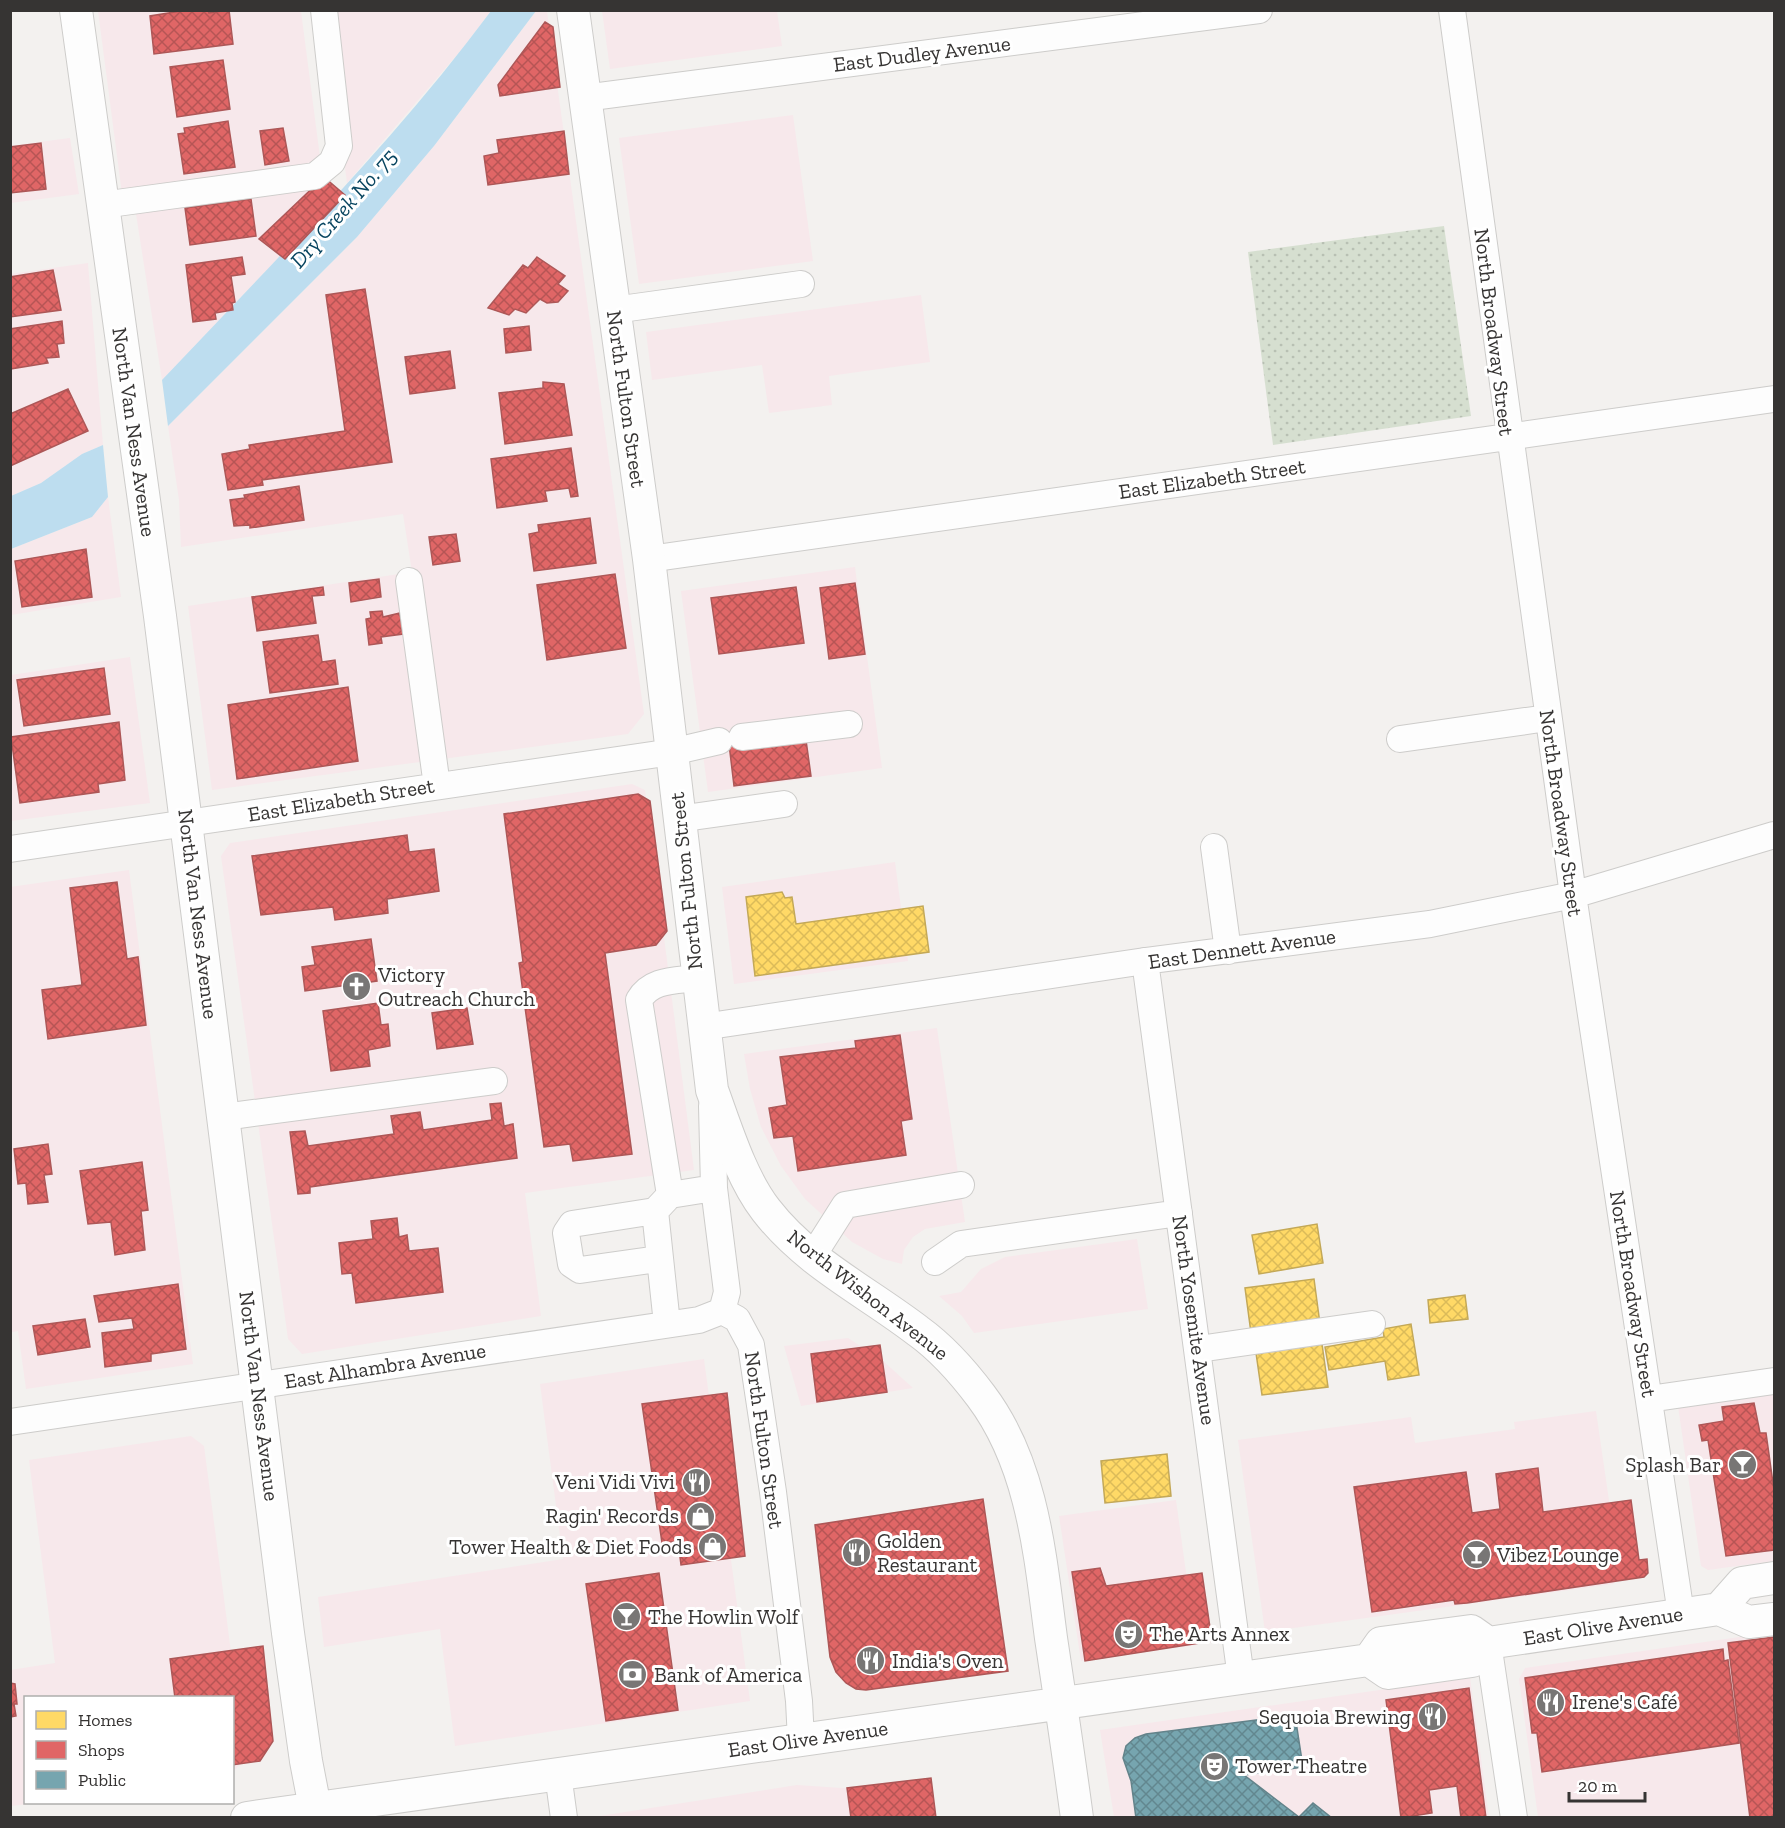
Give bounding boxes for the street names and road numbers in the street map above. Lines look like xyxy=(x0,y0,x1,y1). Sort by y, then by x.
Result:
street label: East Dudley Avenue xyxy=(832,30,1012,77)
street label: North Broadway Street xyxy=(1469,227,1520,437)
street label: North Fulton Street xyxy=(602,309,651,489)
street label: North Van Ness Avenue xyxy=(107,326,162,538)
street label: East Elizabeth Street xyxy=(1117,453,1307,504)
street label: North Broadway Street xyxy=(1535,708,1588,918)
street label: East Elizabeth Street xyxy=(246,772,436,827)
street label: North Fulton Street xyxy=(664,791,707,971)
street label: North Van Ness Avenue xyxy=(173,808,224,1020)
street label: East Dennett Avenue xyxy=(1147,923,1337,974)
street label: North Broadway Street xyxy=(1605,1189,1662,1399)
street label: North Yosemite Avenue xyxy=(1167,1213,1222,1426)
street label: North Wishon Avenue xyxy=(783,1224,954,1365)
street label: North Van Ness Avenue xyxy=(234,1290,285,1502)
street label: East Alhambra Avenue xyxy=(282,1337,488,1394)
street label: North Fulton Street xyxy=(740,1350,789,1530)
street label: East Olive Avenue xyxy=(1521,1601,1685,1650)
street label: East Olive Avenue xyxy=(726,1715,890,1762)

